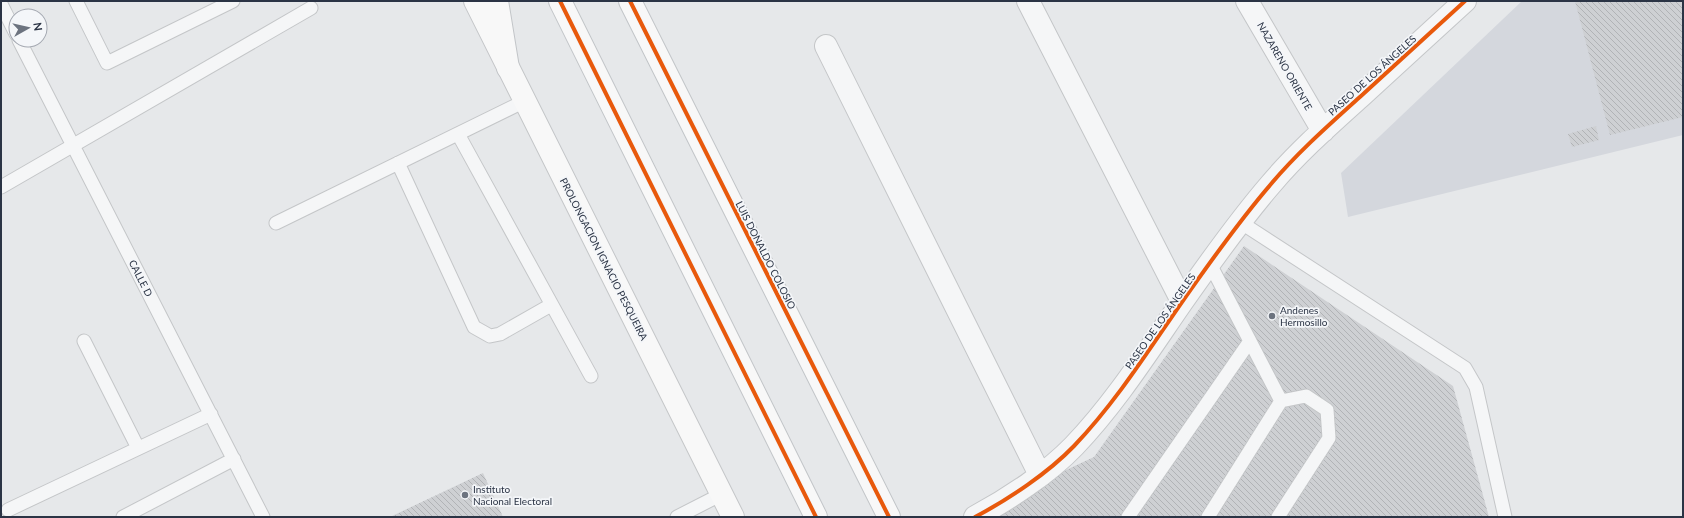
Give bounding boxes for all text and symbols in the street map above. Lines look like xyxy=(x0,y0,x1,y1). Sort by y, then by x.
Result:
north arrow xyxy=(8,8,48,48)
street label: NAZARENO ORIENTE xyxy=(1255,20,1315,112)
text: N xyxy=(31,21,45,32)
street label: PASEO DE LOS ÁNGELES xyxy=(1326,32,1418,118)
street label: PROLONGACION IGNACIO PESQUEIRA xyxy=(558,176,650,342)
street label: LUIS DONALDO COLOSIO xyxy=(733,199,799,311)
street label: CALLE D xyxy=(127,258,156,299)
street label: PASEO DE LOS ÁNGELES xyxy=(1122,271,1198,371)
place label: Andenes Hermosillo xyxy=(1280,304,1328,328)
marker: Andenes Hermosillo xyxy=(1267,311,1277,321)
place label: Instituto Nacional Electoral xyxy=(473,483,552,507)
marker: Instituto Nacional Electoral xyxy=(460,490,470,500)

